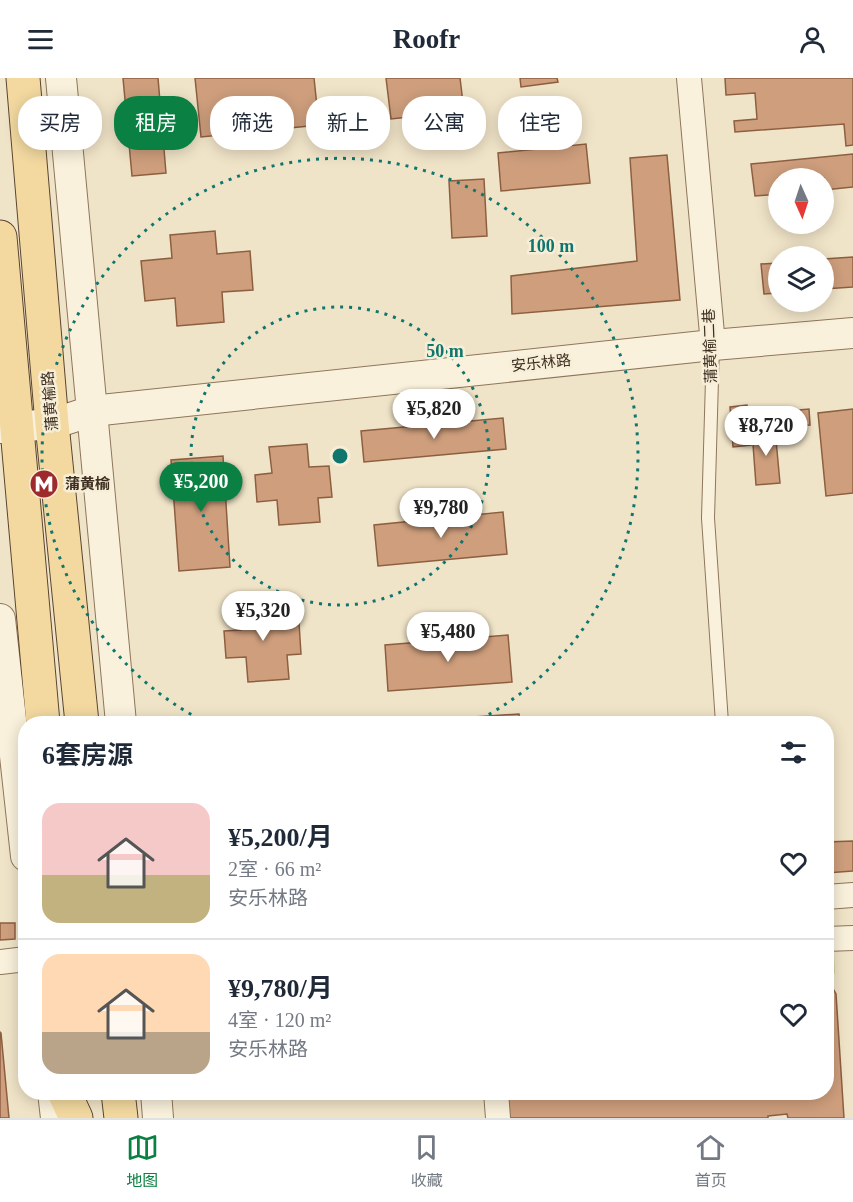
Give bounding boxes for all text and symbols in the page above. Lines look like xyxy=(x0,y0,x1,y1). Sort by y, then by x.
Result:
icon: menu xyxy=(24,23,57,56)
icon: person xyxy=(796,23,829,56)
text: Roofr xyxy=(393,24,460,54)
chip: 买房 xyxy=(18,96,102,150)
chip: 租房 xyxy=(114,96,198,150)
chip: 筛选 xyxy=(210,96,294,150)
chip: 新上 xyxy=(306,96,390,150)
chip: 公寓 xyxy=(402,96,486,150)
chip: 住宅 xyxy=(498,96,582,150)
north arrow xyxy=(768,168,834,234)
map controls xyxy=(768,168,834,312)
text: 100 m xyxy=(528,236,574,256)
button: layers xyxy=(768,246,834,312)
street label: 蒲黄榆二巷 xyxy=(700,308,719,384)
text: 50 m xyxy=(426,341,464,361)
street label: 安乐林路 xyxy=(510,352,572,374)
street label: 蒲黄榆路 xyxy=(38,370,61,432)
pin: ¥5,820 xyxy=(385,389,483,440)
text: ¥5,820 xyxy=(407,397,462,419)
pin: ¥8,720 xyxy=(717,406,815,457)
text: ¥8,720 xyxy=(739,414,794,436)
centre of rings xyxy=(330,446,350,466)
pin: ¥5,200 xyxy=(152,462,250,513)
metro station icon: 蒲黄榆 xyxy=(28,468,60,500)
text: ¥5,200 xyxy=(174,470,229,492)
place label: 蒲黄榆 xyxy=(65,475,110,492)
pin: ¥9,780 xyxy=(392,488,490,539)
text: ¥9,780 xyxy=(414,496,469,518)
pin: ¥5,320 xyxy=(214,591,312,642)
text: ¥5,320 xyxy=(236,599,291,621)
pin: ¥5,480 xyxy=(399,612,497,663)
text: ¥5,480 xyxy=(421,620,476,642)
icon: filters xyxy=(777,736,810,769)
text: 6套房源 xyxy=(42,741,133,770)
text: ¥5,200/月 xyxy=(228,823,333,852)
icon: home xyxy=(90,827,162,899)
icon: heart xyxy=(777,847,810,880)
text: 2室 · 66 m² xyxy=(228,858,321,880)
text: 安乐林路 xyxy=(228,887,308,909)
text: ¥9,780/月 xyxy=(228,974,333,1003)
icon: home xyxy=(90,978,162,1050)
icon: heart xyxy=(777,998,810,1031)
text: 4室 · 120 m² xyxy=(228,1009,331,1031)
text: 安乐林路 xyxy=(228,1038,308,1060)
tab: 地图 xyxy=(126,1131,159,1191)
tab: 收藏 xyxy=(410,1131,443,1191)
tab: 首页 xyxy=(694,1131,727,1191)

